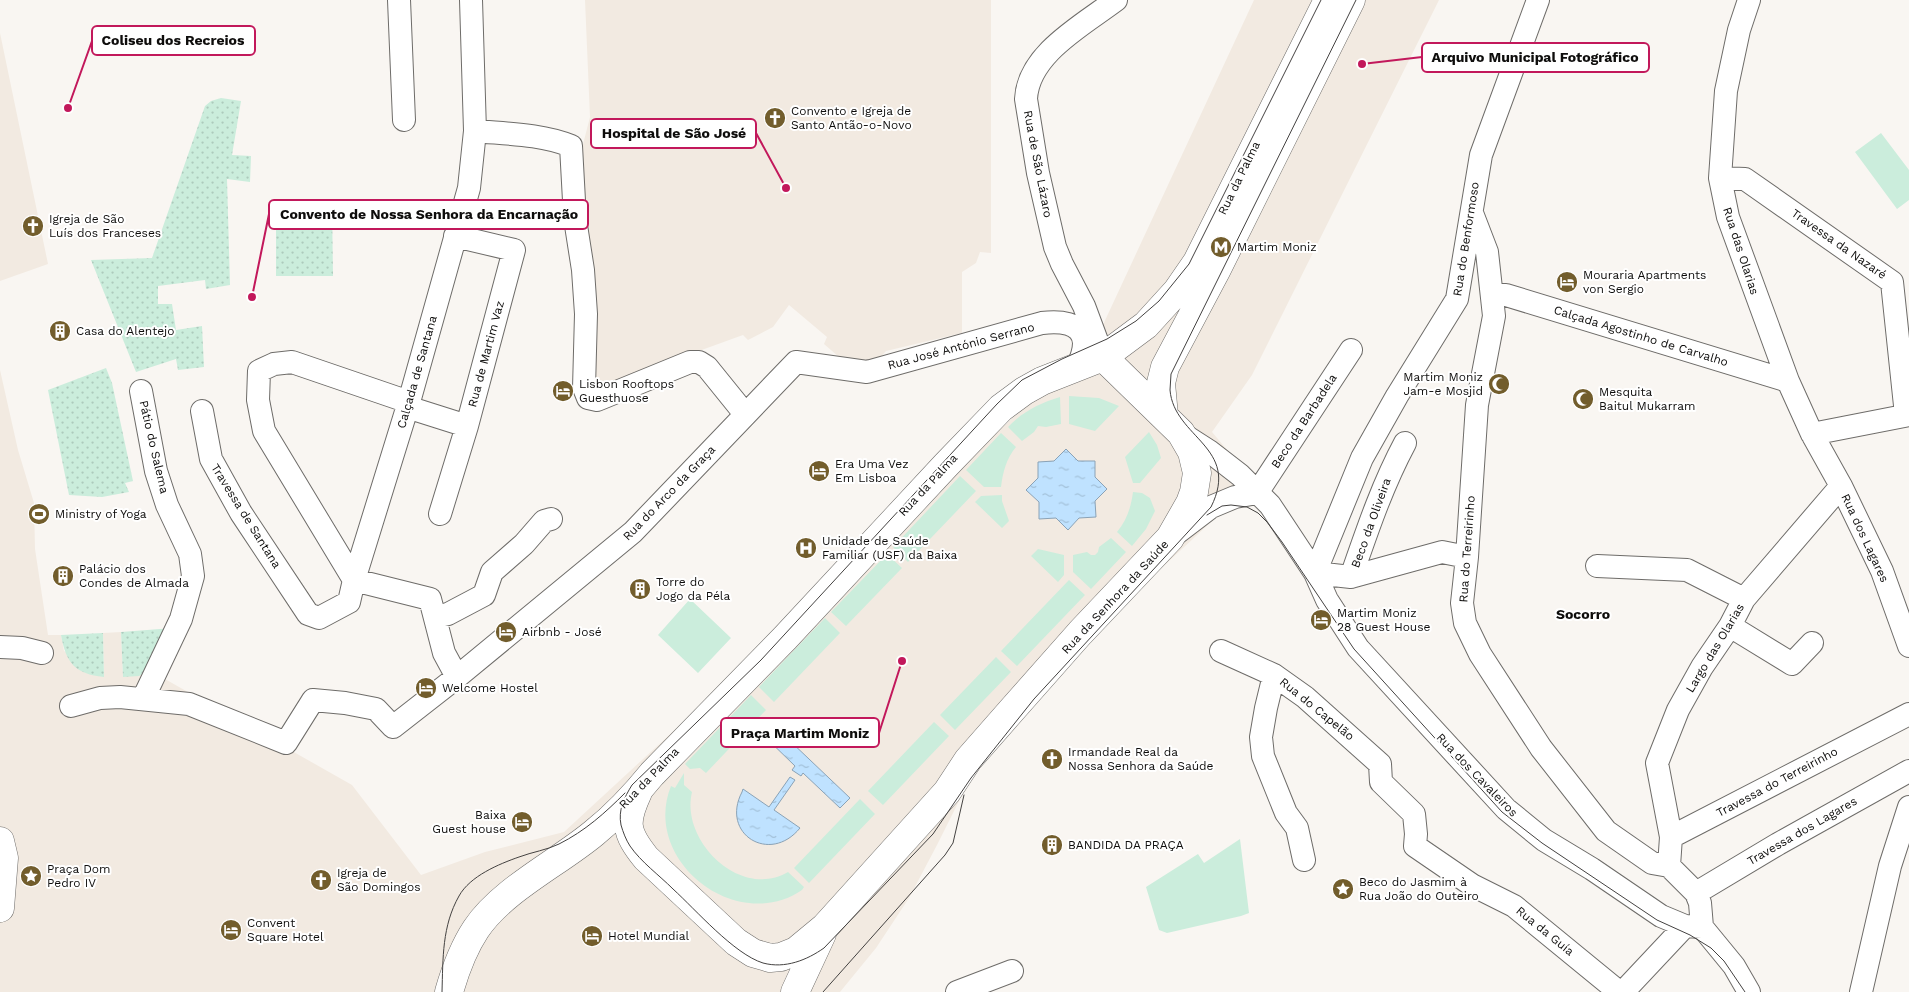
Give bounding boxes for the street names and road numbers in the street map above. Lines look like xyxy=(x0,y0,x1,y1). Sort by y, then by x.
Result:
street label: Rua de São Lázaro xyxy=(1021,109,1055,219)
street label: Rua da Palma xyxy=(1215,139,1263,217)
street label: Rua do Benformoso xyxy=(1450,181,1482,297)
street label: Rua das Olarias xyxy=(1720,205,1762,297)
street label: Travessa da Nazaré xyxy=(1789,206,1889,282)
street label: Rua de Martim Vaz xyxy=(465,299,507,409)
street label: Calçada Agostinho de Carvalho xyxy=(1552,303,1730,369)
street label: Calçada de Santana xyxy=(394,314,440,430)
street label: Rua José António Serrano xyxy=(886,320,1036,372)
street label: Beco da Barbadela xyxy=(1268,371,1340,471)
street label: Pátio do Salema xyxy=(136,399,172,495)
street label: Rua do Arco da Graça xyxy=(620,442,718,543)
street label: Rua da Palma xyxy=(896,451,961,519)
street label: Travessa de Santana xyxy=(208,461,284,571)
street label: Beco da Oliveira xyxy=(1348,476,1394,570)
street label: Rua dos Lagares xyxy=(1838,491,1892,585)
street label: Rua do Terreirinho xyxy=(1456,495,1478,603)
street label: Rua da Senhora da Saúde xyxy=(1059,537,1171,657)
street label: Largo das Olarias xyxy=(1683,601,1747,695)
street label: Rua do Capelão xyxy=(1277,675,1357,743)
street label: Rua dos Cavaleiros xyxy=(1434,730,1520,820)
street label: Rua da Palma xyxy=(616,744,682,812)
street label: Travessa do Terreirinho xyxy=(1714,744,1840,820)
street label: Travessa dos Lagares xyxy=(1745,794,1859,868)
street label: Rua da Guía xyxy=(1513,904,1577,959)

